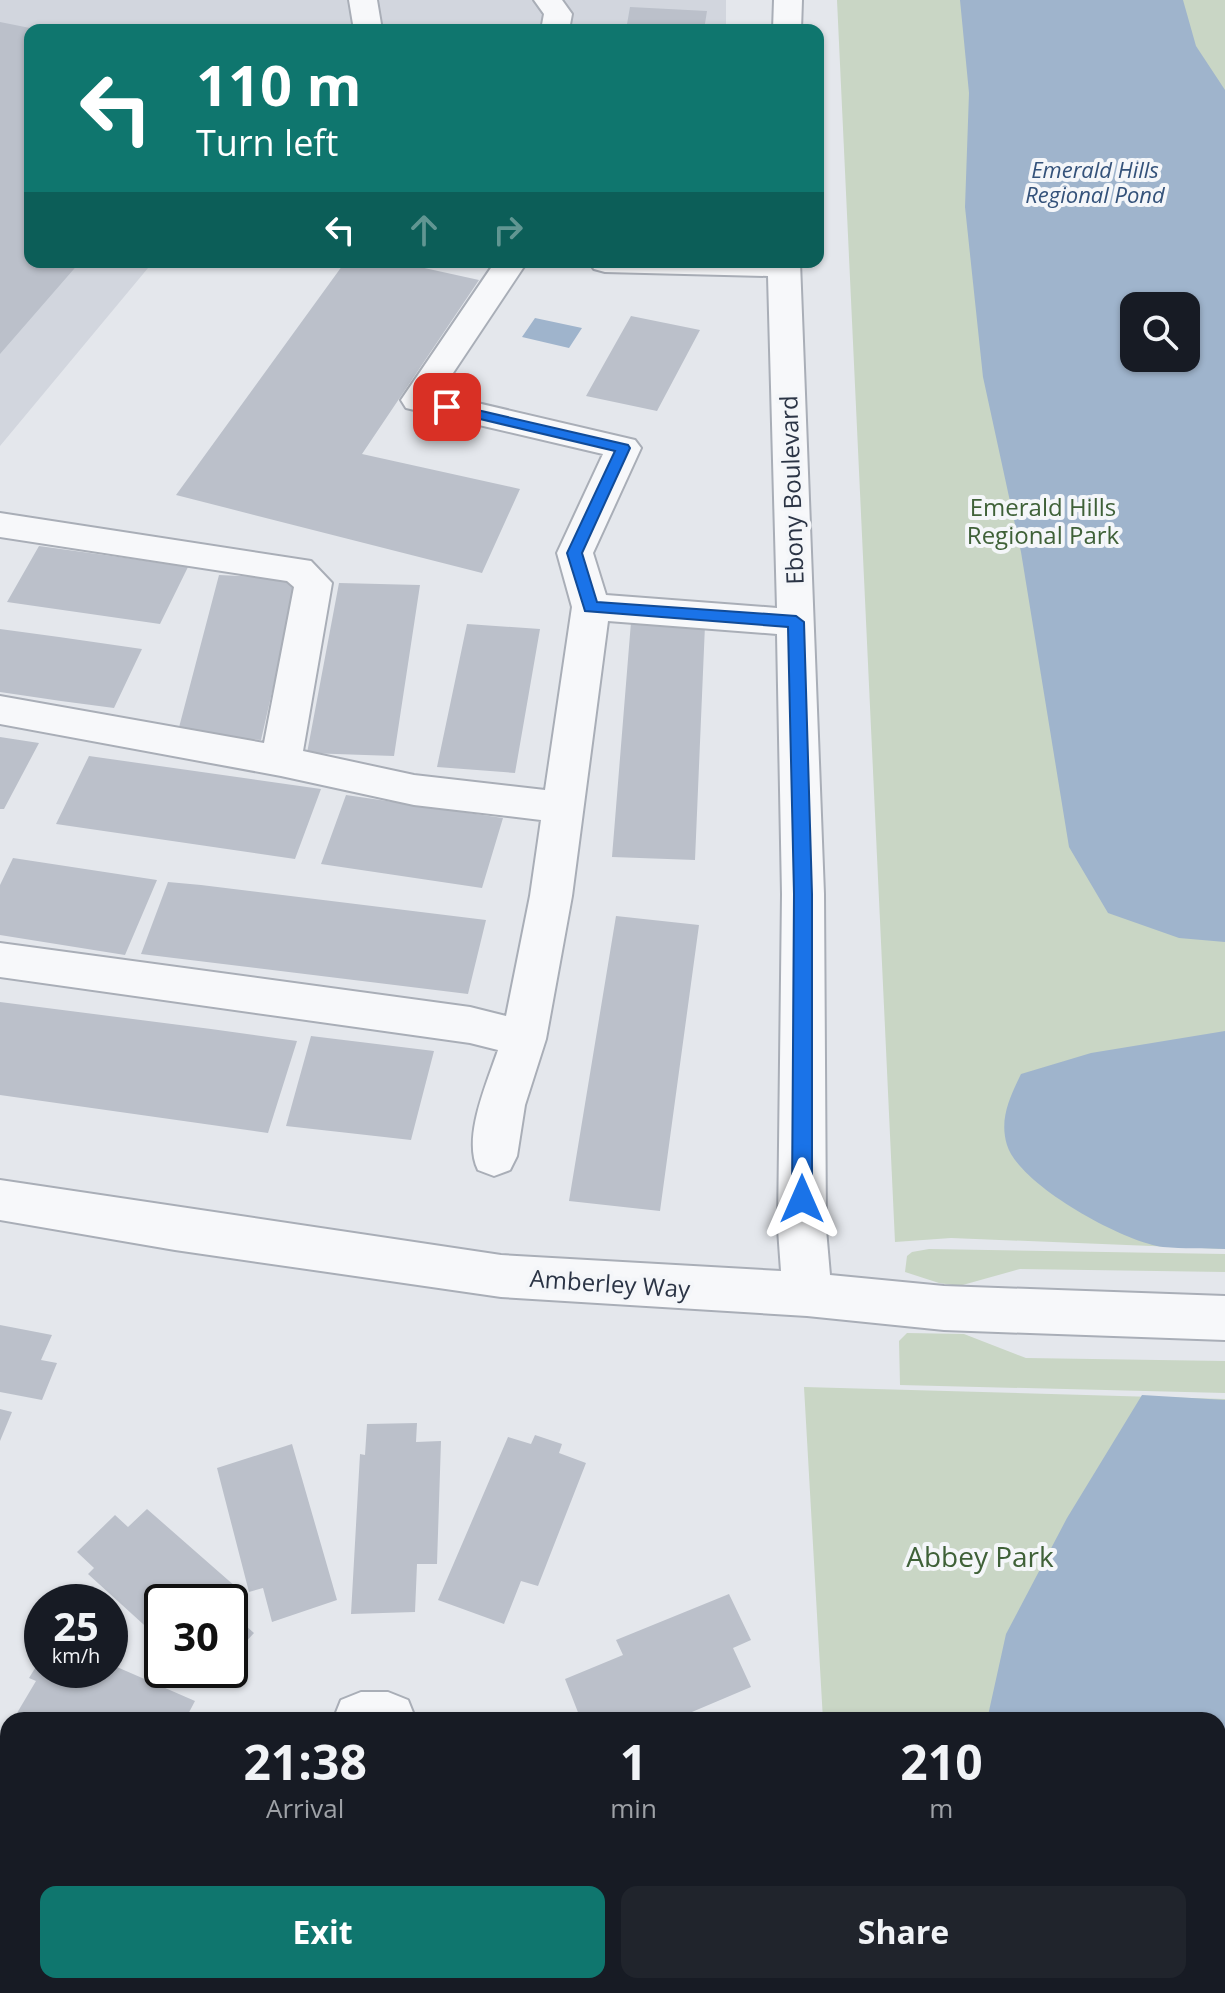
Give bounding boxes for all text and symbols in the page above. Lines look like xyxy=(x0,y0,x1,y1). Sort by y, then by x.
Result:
text: 110 m xyxy=(196,46,362,122)
icon: left xyxy=(64,56,168,160)
text: Turn left xyxy=(196,118,338,167)
water label: Emerald Hills Regional Pond xyxy=(1025,154,1166,209)
icon: left xyxy=(318,208,362,252)
icon: ahead xyxy=(402,208,446,252)
icon: right xyxy=(486,208,530,252)
map controls xyxy=(1120,292,1200,372)
button: search xyxy=(1120,292,1200,372)
pin xyxy=(413,373,481,441)
icon: arrive xyxy=(425,385,469,429)
street label: Ebony Boulevard xyxy=(771,395,811,585)
park label: Emerald Hills Regional Park xyxy=(967,490,1120,551)
position arrow xyxy=(760,1157,844,1241)
street label: Amberley Way xyxy=(529,1261,692,1305)
park label: Abbey Park xyxy=(906,1537,1054,1575)
speed limit sign: 30 xyxy=(144,1584,248,1688)
text: 25 xyxy=(53,1598,99,1653)
text: km/h xyxy=(52,1642,100,1669)
text: 21:38 xyxy=(243,1729,367,1794)
text: 1 xyxy=(620,1729,647,1794)
text: 210 xyxy=(900,1729,983,1794)
text: Arrival xyxy=(266,1790,344,1826)
text: min xyxy=(610,1790,657,1826)
text: m xyxy=(929,1790,953,1826)
button: Exit xyxy=(40,1886,605,1978)
button: Share xyxy=(621,1886,1186,1978)

